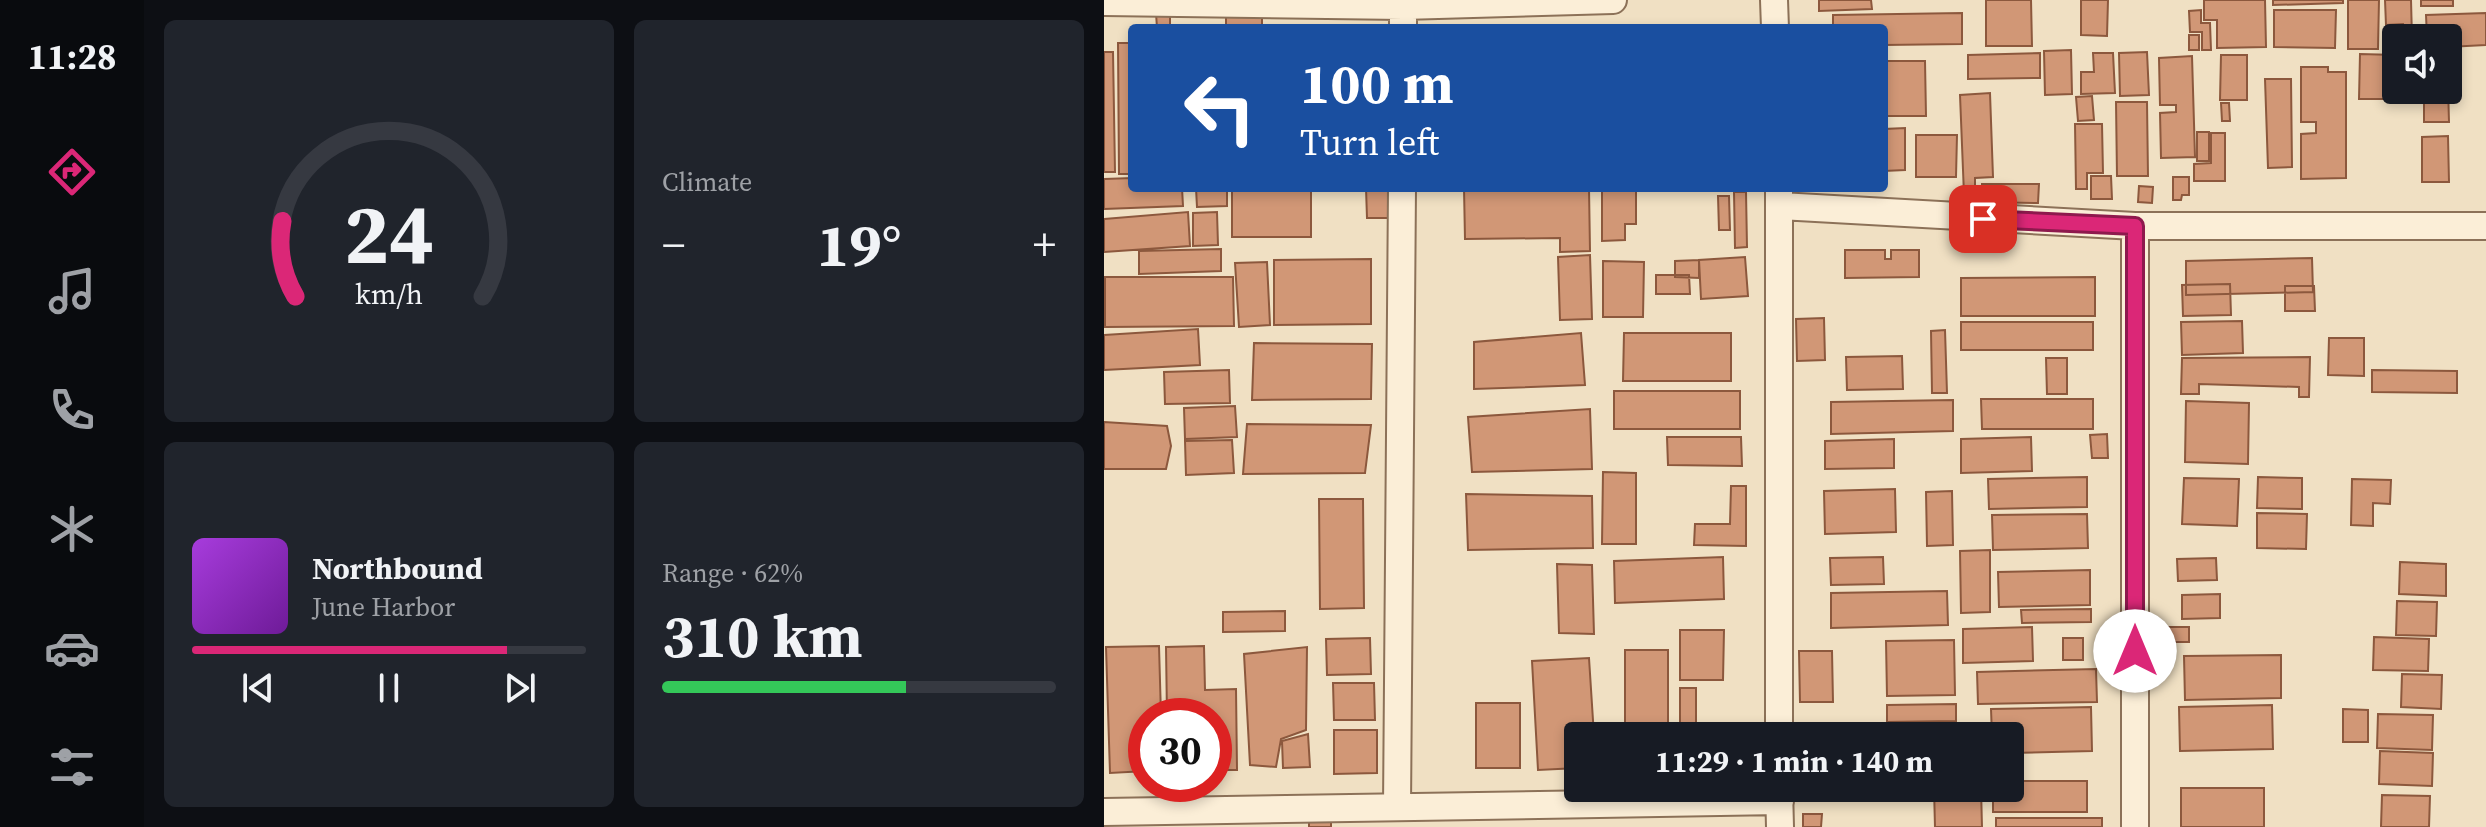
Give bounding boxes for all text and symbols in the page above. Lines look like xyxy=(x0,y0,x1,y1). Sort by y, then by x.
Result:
map controls xyxy=(2382,24,2462,104)
button: sound xyxy=(2382,24,2462,104)
text: 11:28 xyxy=(28,32,116,81)
text: 100 m xyxy=(1300,45,1454,122)
icon: left xyxy=(1168,56,1272,160)
text: Turn left xyxy=(1300,118,1439,167)
icon: directions xyxy=(44,144,100,200)
text: Climate xyxy=(662,164,752,200)
text: 24 xyxy=(344,176,434,290)
pin xyxy=(1949,185,2017,253)
icon: arrive xyxy=(1961,197,2005,241)
text: 19° xyxy=(817,204,901,286)
text: − xyxy=(662,214,685,275)
text: + xyxy=(1033,214,1056,275)
icon: music xyxy=(44,263,100,319)
text: km/h xyxy=(355,274,423,314)
icon: phone xyxy=(44,382,100,438)
icon: climate xyxy=(44,501,100,557)
text: Northbound xyxy=(312,548,483,589)
text: Range · 62% xyxy=(662,555,803,591)
text: June Harbor xyxy=(312,589,455,625)
text: 310 km xyxy=(662,595,863,677)
position arrow xyxy=(2093,609,2177,693)
icon: car xyxy=(44,620,100,676)
icon: previous xyxy=(236,666,280,710)
icon: pause xyxy=(367,666,411,710)
icon: next xyxy=(498,666,542,710)
speed limit sign: 30 xyxy=(1128,698,1232,802)
icon: filters xyxy=(44,739,100,795)
text: 11:29 · 1 min · 140 m xyxy=(1655,741,1933,782)

